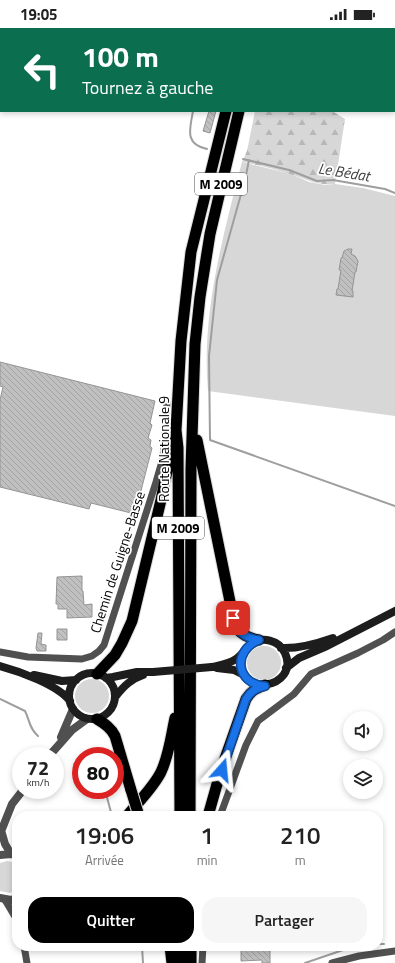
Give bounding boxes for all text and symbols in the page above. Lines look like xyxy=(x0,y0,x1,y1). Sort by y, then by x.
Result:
text: 19:05 xyxy=(20,3,57,26)
text: 100 m xyxy=(82,35,159,78)
icon: left xyxy=(16,44,68,96)
text: Tournez à gauche xyxy=(82,74,213,101)
water label: Le Bédat xyxy=(317,157,374,188)
road number: M 2009 xyxy=(195,173,247,195)
street label: Route Nationale 9 xyxy=(153,396,174,502)
street label: Chemin de Guigne-Basse xyxy=(84,488,150,636)
road number: M 2009 xyxy=(152,517,204,539)
pin xyxy=(216,601,250,635)
icon: arrive xyxy=(222,607,244,629)
map controls xyxy=(343,711,383,799)
button: sound xyxy=(343,711,383,751)
speed limit sign: 80 xyxy=(72,747,124,799)
position arrow xyxy=(201,749,243,791)
text: 72 xyxy=(27,752,49,783)
button: layers xyxy=(343,759,383,799)
text: km/h xyxy=(27,775,49,790)
text: 19:06 xyxy=(75,817,134,853)
text: 1 xyxy=(200,817,214,853)
text: 210 xyxy=(280,817,320,853)
text: Arrivée xyxy=(85,850,124,870)
text: min xyxy=(197,850,217,870)
text: m xyxy=(295,850,306,870)
button: Quitter xyxy=(28,897,194,943)
button: Partager xyxy=(202,897,367,943)

